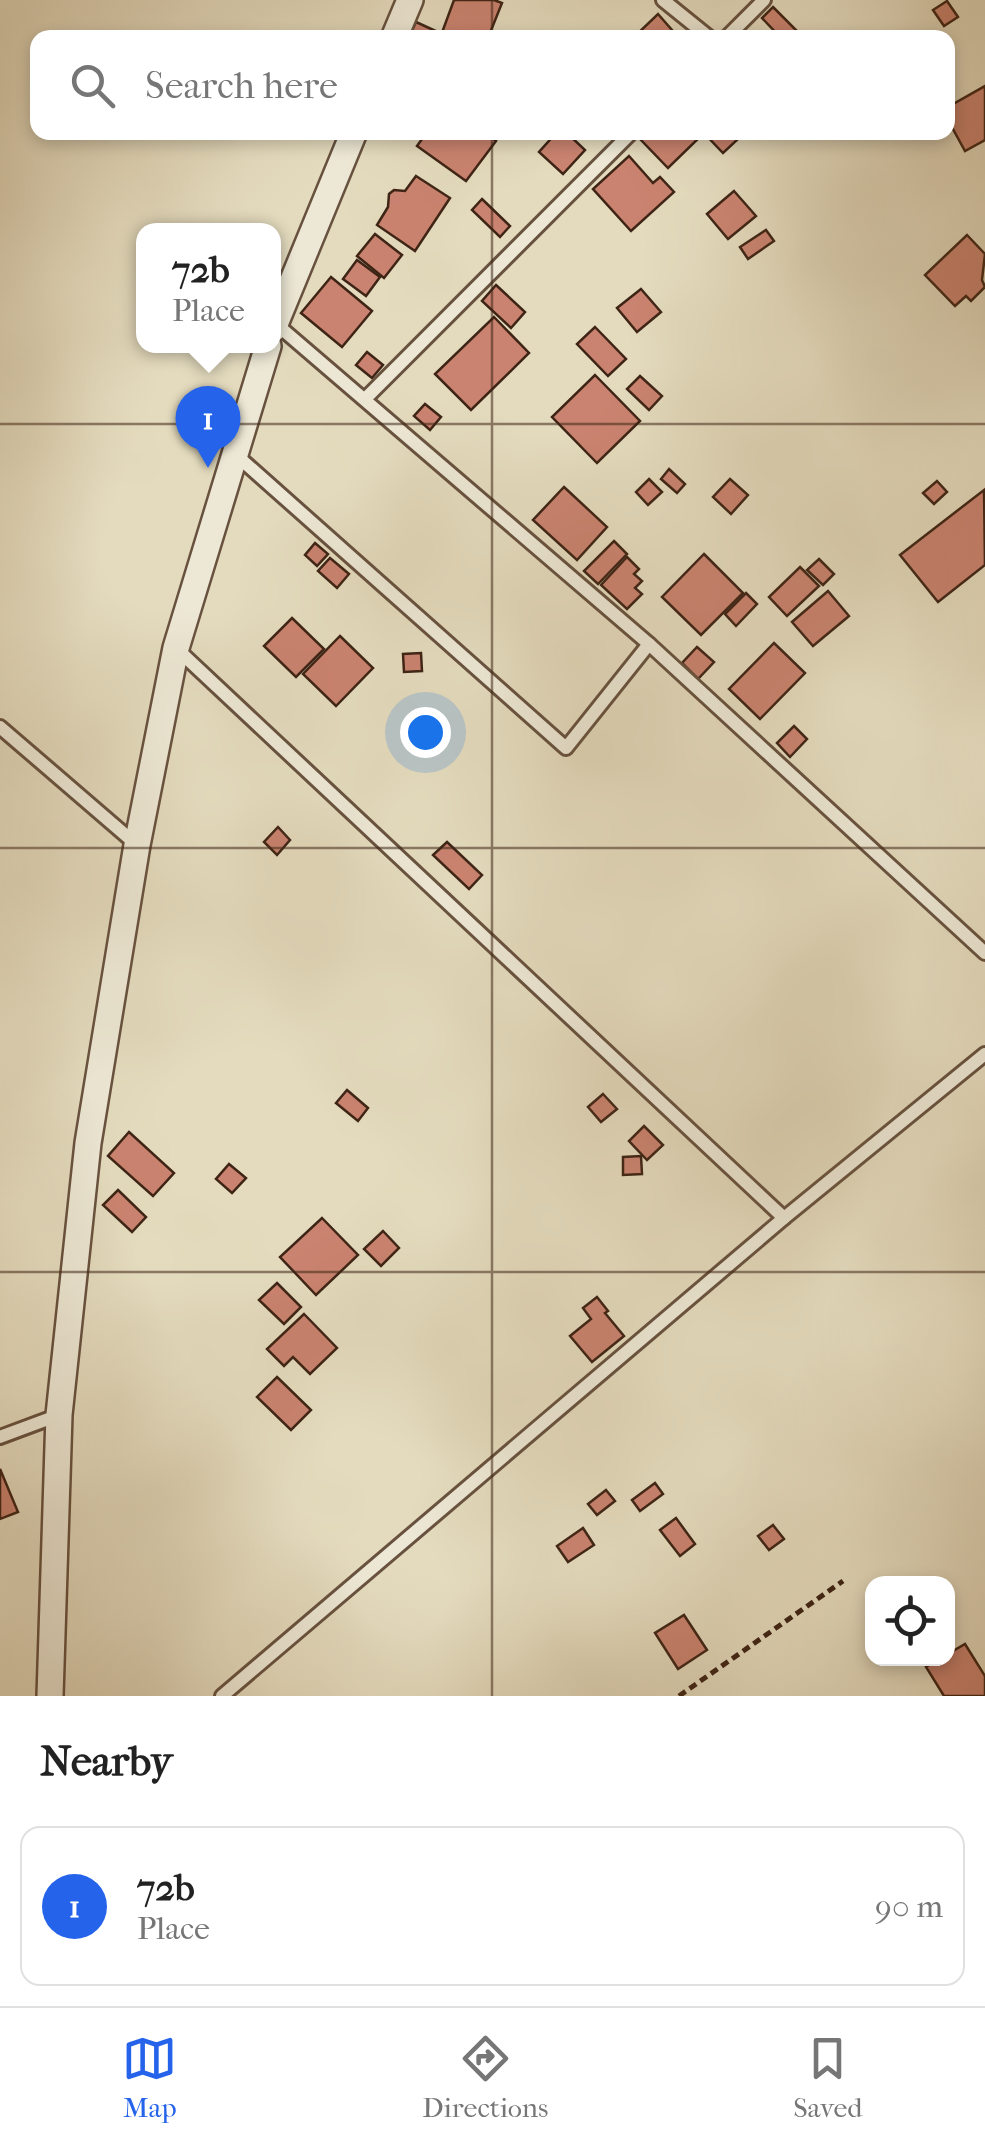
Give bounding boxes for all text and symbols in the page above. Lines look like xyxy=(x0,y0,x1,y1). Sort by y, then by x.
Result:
search box xyxy=(30,30,955,140)
icon: search xyxy=(65,58,120,113)
text: Search here xyxy=(145,63,338,108)
popup xyxy=(136,223,281,353)
text: 72b xyxy=(172,247,230,292)
text: Place xyxy=(172,292,245,329)
pin: 1 xyxy=(176,386,240,468)
your location xyxy=(400,707,451,758)
map controls xyxy=(865,1576,955,1666)
button: locate xyxy=(865,1576,955,1666)
text: Nearby xyxy=(40,1737,172,1786)
text: 72b xyxy=(137,1865,195,1910)
text: 1 xyxy=(69,1888,80,1925)
text: 90 m xyxy=(875,1888,943,1925)
text: Place xyxy=(137,1910,210,1947)
tab: Map xyxy=(122,2031,177,2124)
tab: Directions xyxy=(422,2031,548,2124)
tab: Saved xyxy=(793,2031,863,2124)

